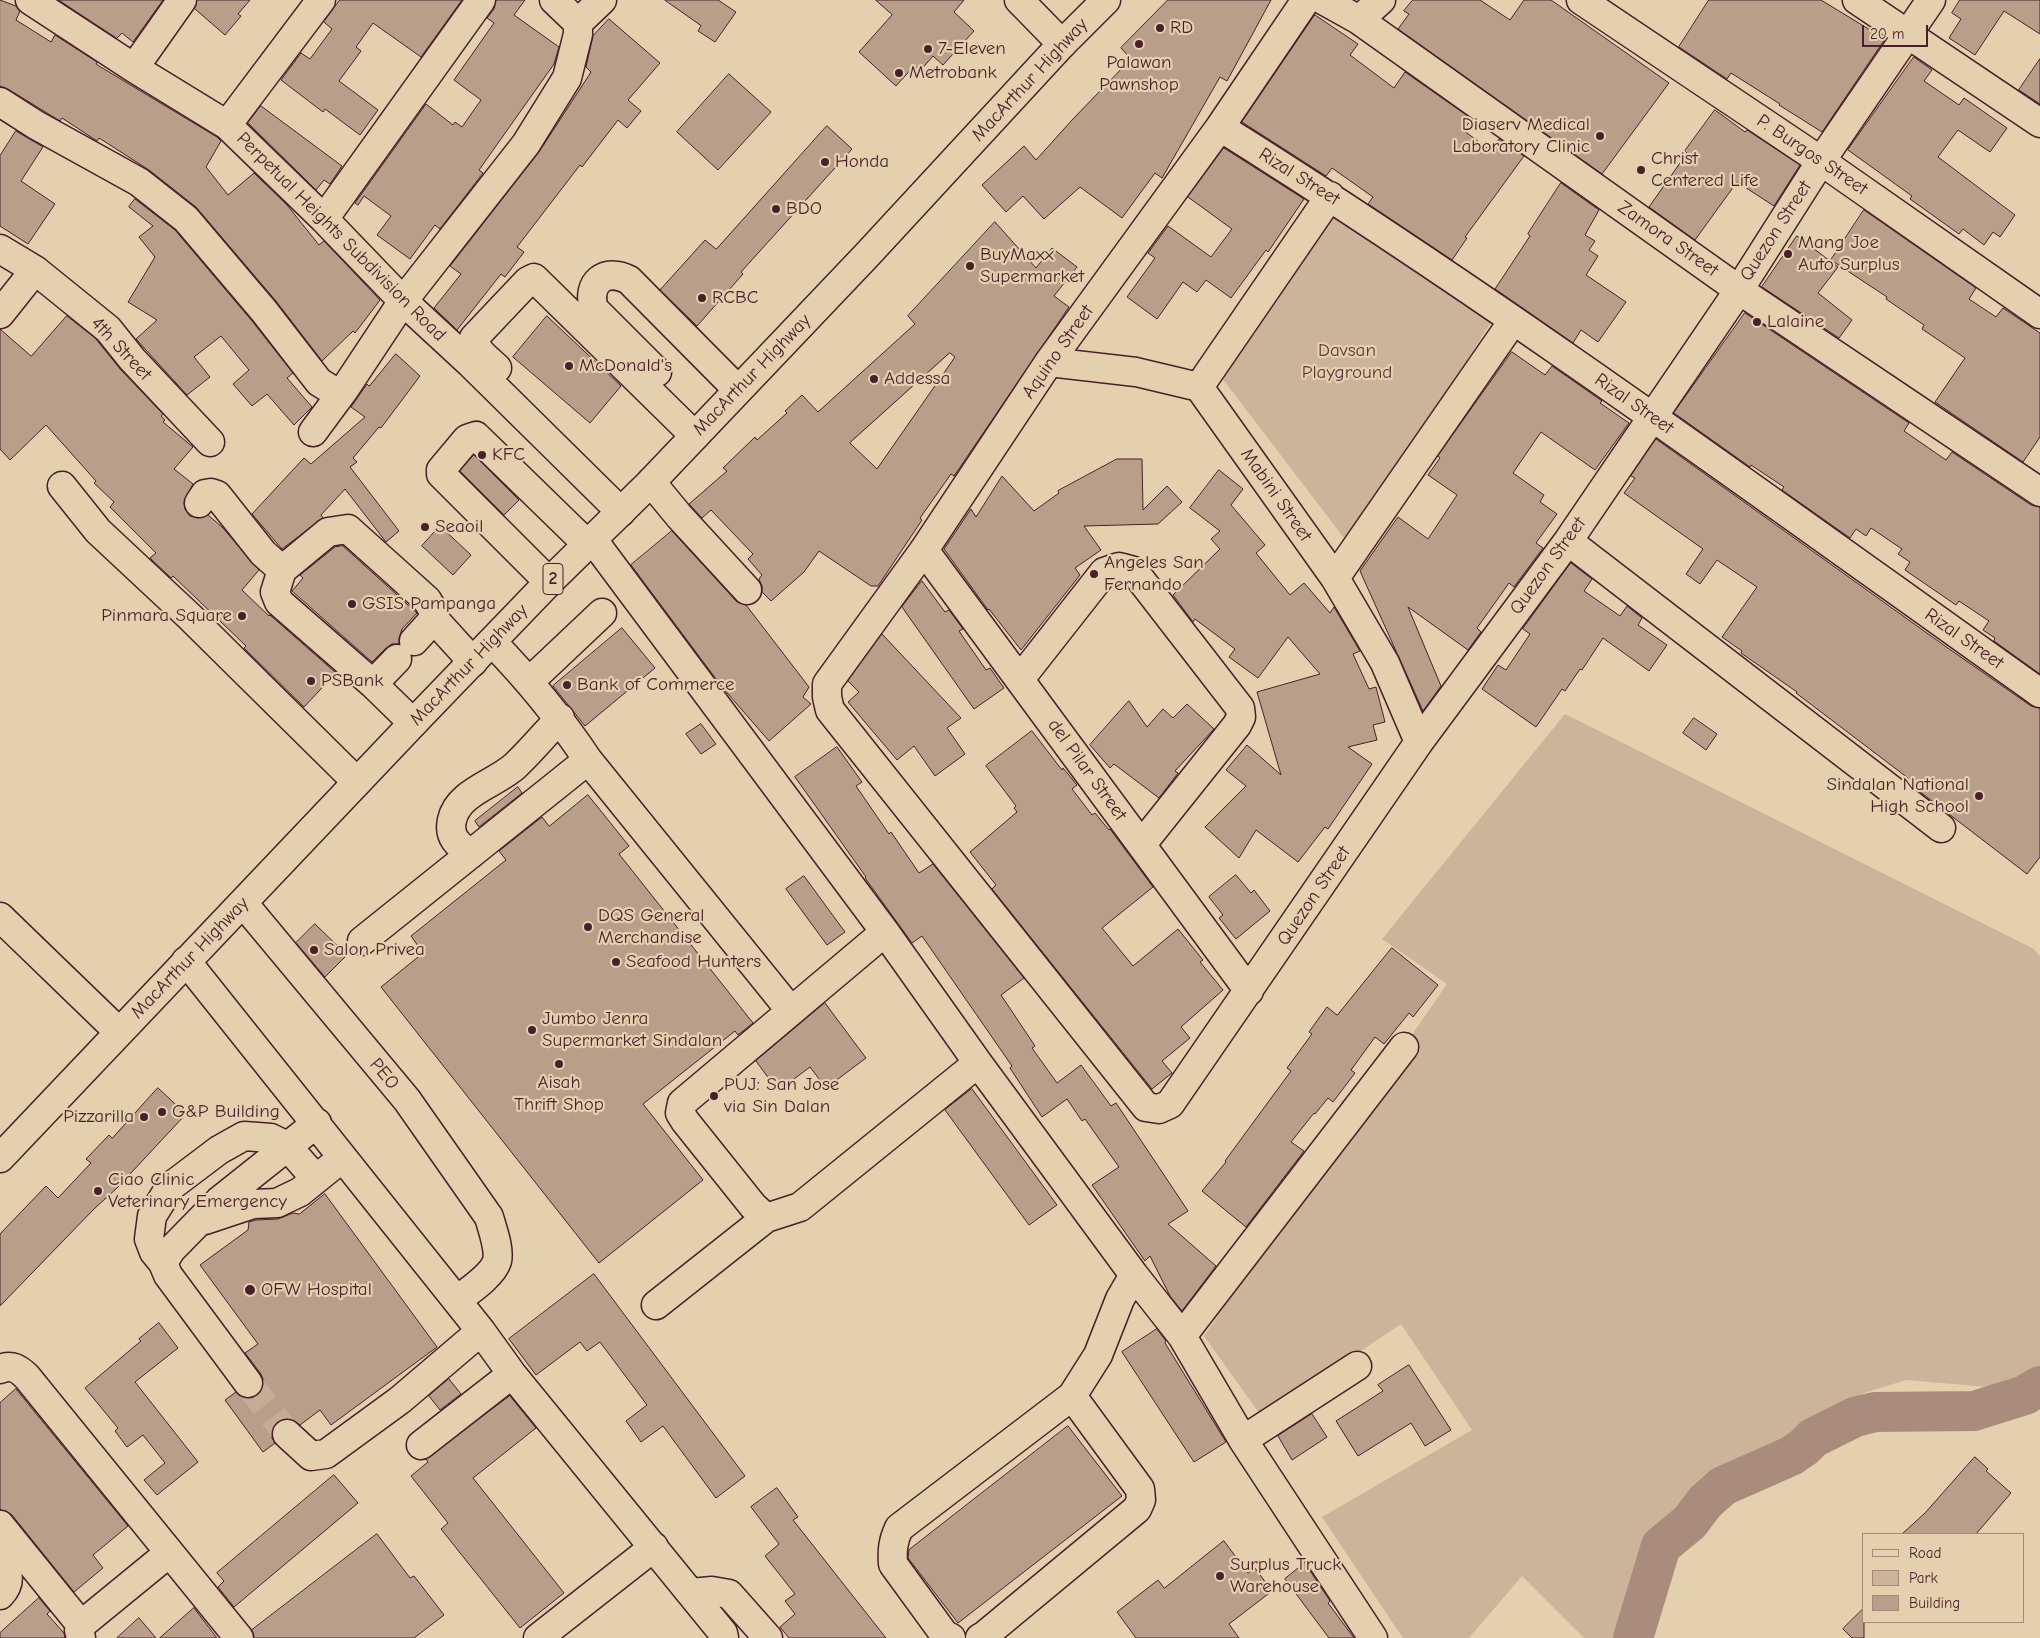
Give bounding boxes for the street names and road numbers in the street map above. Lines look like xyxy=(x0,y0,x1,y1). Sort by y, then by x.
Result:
street label: MacArthur Highway xyxy=(967,14,1093,146)
street label: P. Burgos Street xyxy=(1752,109,1872,201)
street label: Perpetual Heights Subdivision Road xyxy=(232,128,450,346)
street label: Rizal Street xyxy=(1254,143,1344,211)
street label: Quezon Street xyxy=(1735,177,1817,285)
street label: Zamora Street xyxy=(1613,196,1723,282)
street label: Aquino Street xyxy=(1017,301,1099,403)
street label: MacArthur Highway xyxy=(688,309,816,441)
street label: 4th Street xyxy=(86,312,156,386)
street label: Rizal Street xyxy=(1590,368,1678,440)
street label: Mabini Street xyxy=(1235,444,1317,546)
street label: Quezon Street xyxy=(1505,513,1591,619)
road number: 2 xyxy=(543,564,563,594)
street label: MacArthur Highway xyxy=(405,599,533,731)
street label: Rizal Street xyxy=(1920,603,2008,675)
street label: del Pilar Street xyxy=(1042,715,1132,825)
street label: Quezon Street xyxy=(1272,842,1356,950)
street label: MacArthur Highway xyxy=(126,892,254,1024)
street label: PEO xyxy=(364,1054,404,1094)

